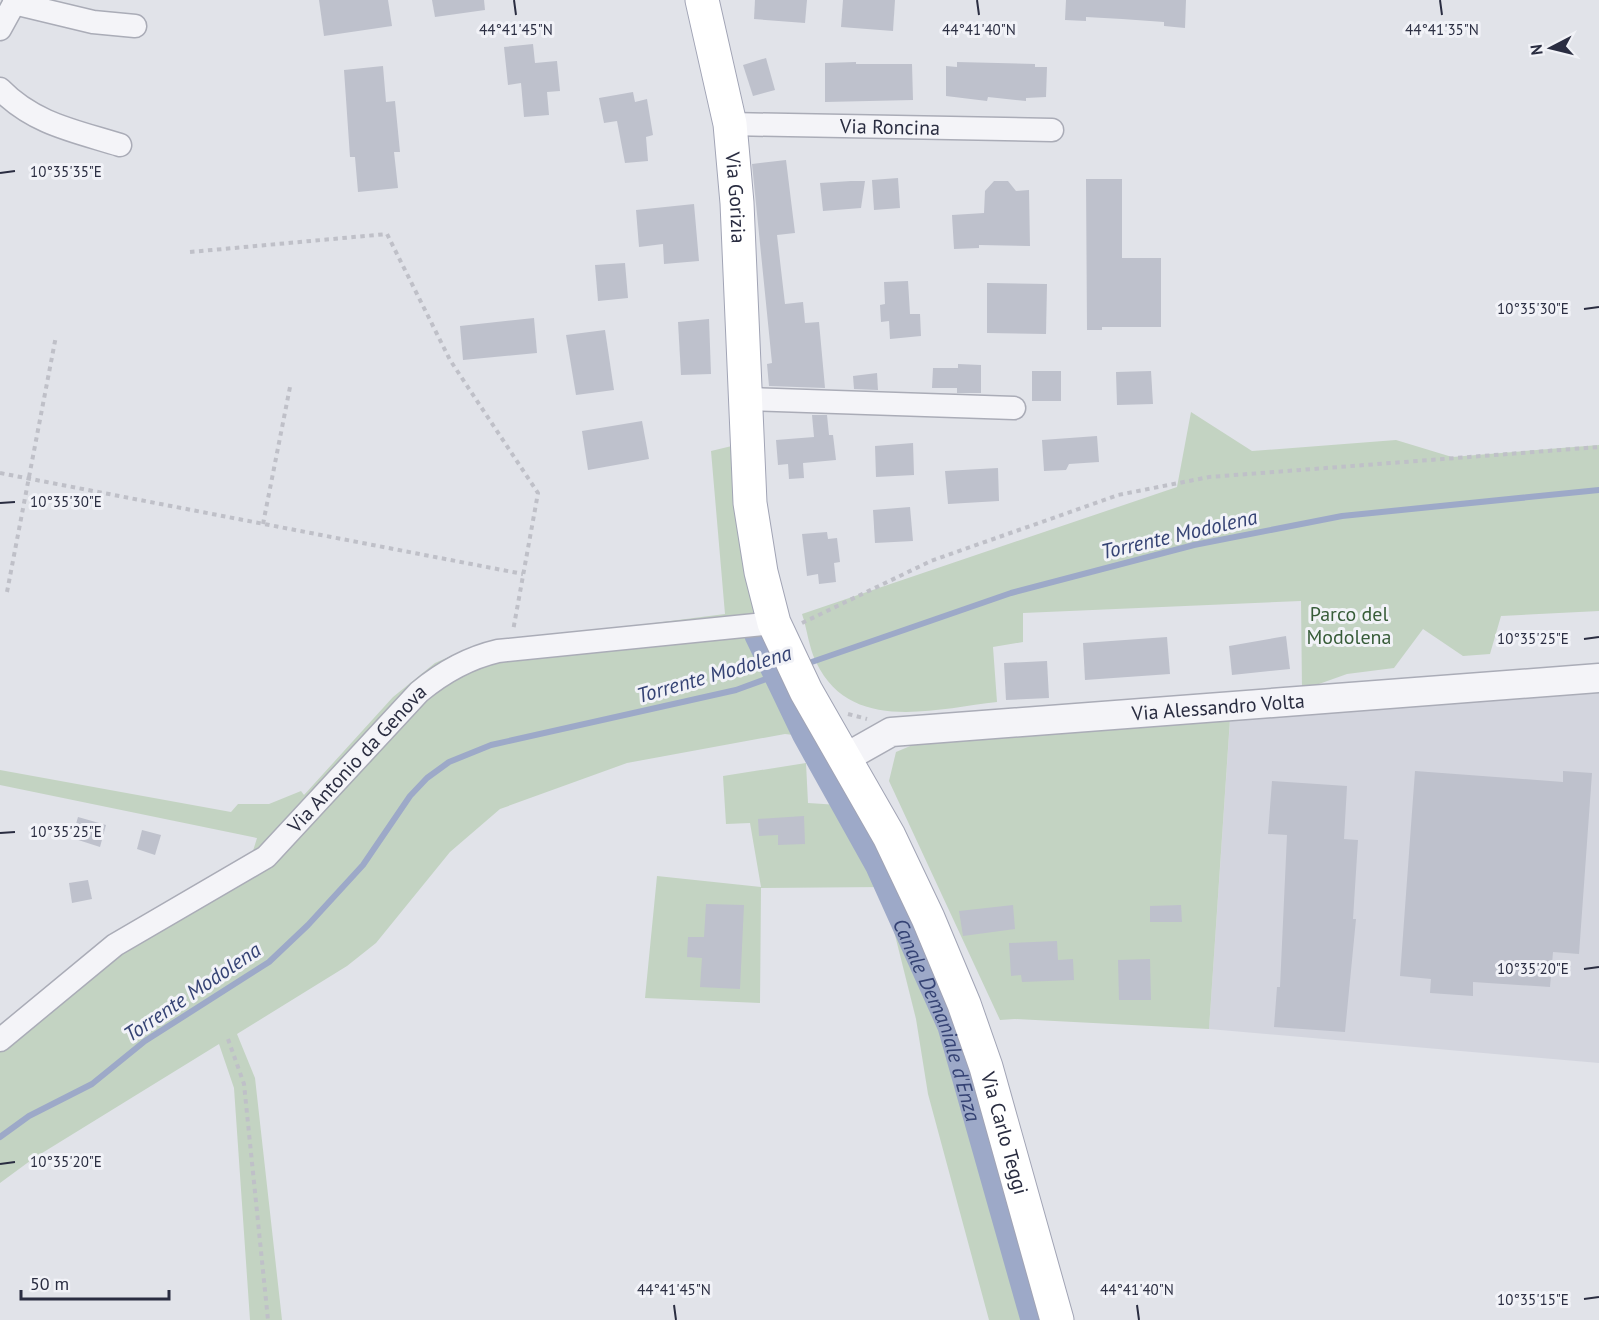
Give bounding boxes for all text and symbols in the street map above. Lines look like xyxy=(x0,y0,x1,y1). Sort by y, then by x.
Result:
north arrow xyxy=(1521,18,1581,78)
text: 44°41'45"N xyxy=(479,20,553,39)
text: 44°41'40"N xyxy=(942,20,1016,39)
text: 44°41'35"N xyxy=(1405,20,1479,39)
text: N xyxy=(1526,43,1547,56)
street label: Via Roncina xyxy=(839,113,940,141)
street label: Via Gorizia xyxy=(719,150,752,244)
text: 10°35'35"E xyxy=(30,162,102,181)
text: 10°35'30"E xyxy=(1497,299,1569,318)
text: 10°35'30"E xyxy=(30,492,102,511)
water label: Torrente Modolena xyxy=(1098,503,1261,565)
park label: Parco del Modolena xyxy=(1307,601,1391,650)
text: 10°35'25"E xyxy=(1497,629,1569,648)
water label: Torrente Modolena xyxy=(634,639,795,709)
street label: Via Antonio da Genova xyxy=(281,678,432,839)
street label: Via Alessandro Volta xyxy=(1130,687,1306,727)
text: 10°35'25"E xyxy=(30,822,102,841)
water label: Canale Demaniale d'Enza xyxy=(887,914,988,1125)
water label: Torrente Modolena xyxy=(118,936,266,1048)
text: 10°35'20"E xyxy=(1497,959,1569,978)
street label: Via Carlo Teggi xyxy=(975,1068,1034,1198)
text: 10°35'20"E xyxy=(30,1152,102,1171)
scale bar xyxy=(21,1263,170,1301)
text: 50 m xyxy=(30,1272,69,1295)
text: 44°41'45"N xyxy=(637,1280,711,1299)
text: 44°41'40"N xyxy=(1100,1280,1174,1299)
text: 10°35'15"E xyxy=(1497,1290,1569,1309)

